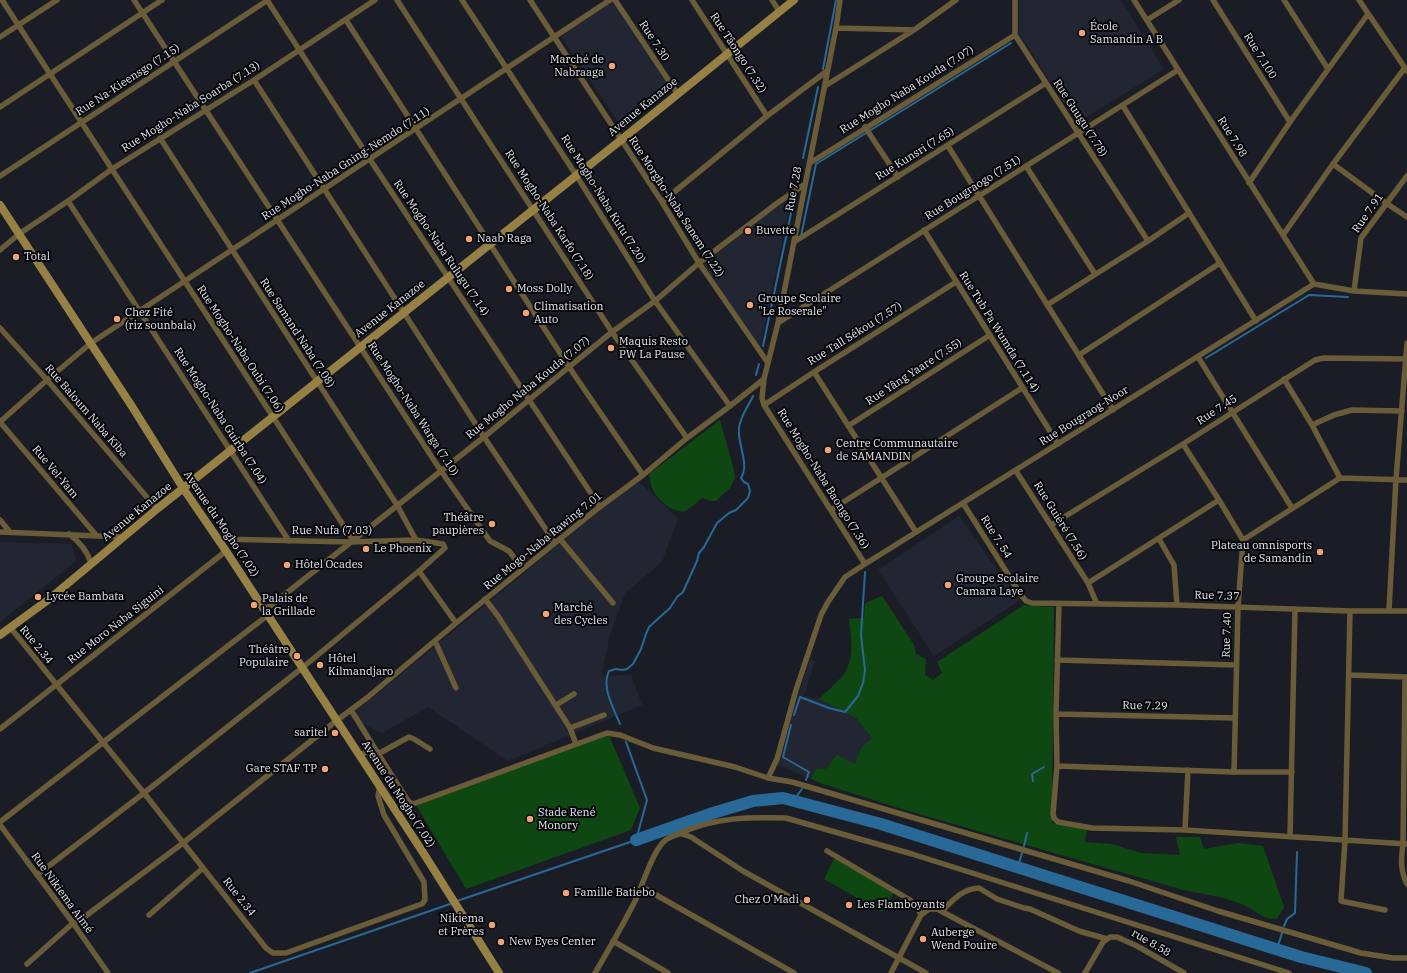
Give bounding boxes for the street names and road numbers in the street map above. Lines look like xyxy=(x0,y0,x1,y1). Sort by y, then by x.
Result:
street label: Rue Tâongo (7.32) xyxy=(707,10,769,96)
street label: Rue 7.30 xyxy=(636,18,672,64)
street label: Rue 7.100 xyxy=(1241,30,1279,82)
street label: Rue Na-Kieensgo (7.15) xyxy=(73,41,183,119)
street label: Rue Mogho Naba Kouda (7.07) xyxy=(838,43,976,137)
street label: Rue Mogho-Naba Soarba (7.13) xyxy=(119,59,263,155)
street label: Avenue Kanazoe xyxy=(606,75,680,139)
street label: Rue Guugu (7.78) xyxy=(1050,77,1110,159)
street label: Rue Mogho-Naba Gning-Nemdo (7.11) xyxy=(260,105,432,223)
street label: Rue 7.98 xyxy=(1214,114,1250,160)
street label: Rue Kunsri (7.65) xyxy=(873,125,957,183)
street label: Rue Mogho-Naba Kutu (7.20) xyxy=(558,132,648,266)
street label: Rue Morgho-Naba Sanem (7.22) xyxy=(626,134,726,280)
street label: Rue Mogho-Naba Karfo (7.18) xyxy=(502,147,596,283)
street label: Rue Bougraogo (7.51) xyxy=(923,153,1023,223)
street label: Rue 7.28 xyxy=(783,165,805,213)
street label: Rue Mogho-Naba Rulugu (7.14) xyxy=(390,177,492,319)
street label: Rue 7.91 xyxy=(1350,191,1386,235)
street label: Rue Tub Pa Wumda (7.114) xyxy=(956,269,1042,395)
street label: Rue Samand Naba (7.08) xyxy=(257,276,337,390)
street label: Avenue Kanazoe xyxy=(352,277,428,341)
street label: Rue Mogho-Naba Oubi (7.06) xyxy=(194,283,286,415)
street label: Rue Tall Sékou (7.57) xyxy=(805,300,905,368)
street label: Rue Mogho Naba Kouda (7.07) xyxy=(463,334,593,442)
street label: Rue Yâng Yaare (7.55) xyxy=(863,336,965,408)
street label: Rue Mogho-Naba Warga (7.10) xyxy=(365,340,461,478)
street label: Rue Mogho-Naba Guirba (7.04) xyxy=(171,345,269,487)
street label: Rue Baloum Naba Kiba xyxy=(42,362,130,460)
street label: Rue Bougraog-Noor xyxy=(1037,383,1131,449)
street label: Rue 7.45 xyxy=(1194,392,1240,428)
street label: Rue Mogho-Naba Baongo (7.36) xyxy=(774,406,872,552)
street label: Rue Vel-Yam xyxy=(29,443,81,501)
street label: Avenue du Mogho (7.02) xyxy=(181,469,261,579)
street label: Rue Guiéré (7.56) xyxy=(1031,479,1089,563)
street label: Avenue Kanazoe xyxy=(100,480,174,544)
street label: Rue Mogo-Naba Rawing 7.01 xyxy=(481,489,605,593)
street label: Rue 7. 54 xyxy=(978,513,1014,561)
street label: Rue Nufa (7.03) xyxy=(292,524,372,538)
street label: Rue Moro Naba Siguini xyxy=(65,583,167,667)
street label: Rue 7.37 xyxy=(1194,589,1240,603)
street label: Rue 7.40 xyxy=(1220,612,1234,658)
street label: Rue 2.34 xyxy=(17,623,55,667)
street label: Rue 7.29 xyxy=(1122,699,1168,713)
street label: Avenue du Mogho (7.02) xyxy=(359,738,437,850)
street label: Rue Nikiema Aimé xyxy=(28,850,96,936)
street label: Rue 2.34 xyxy=(220,875,258,919)
street label: rue 8.58 xyxy=(1129,927,1173,959)

